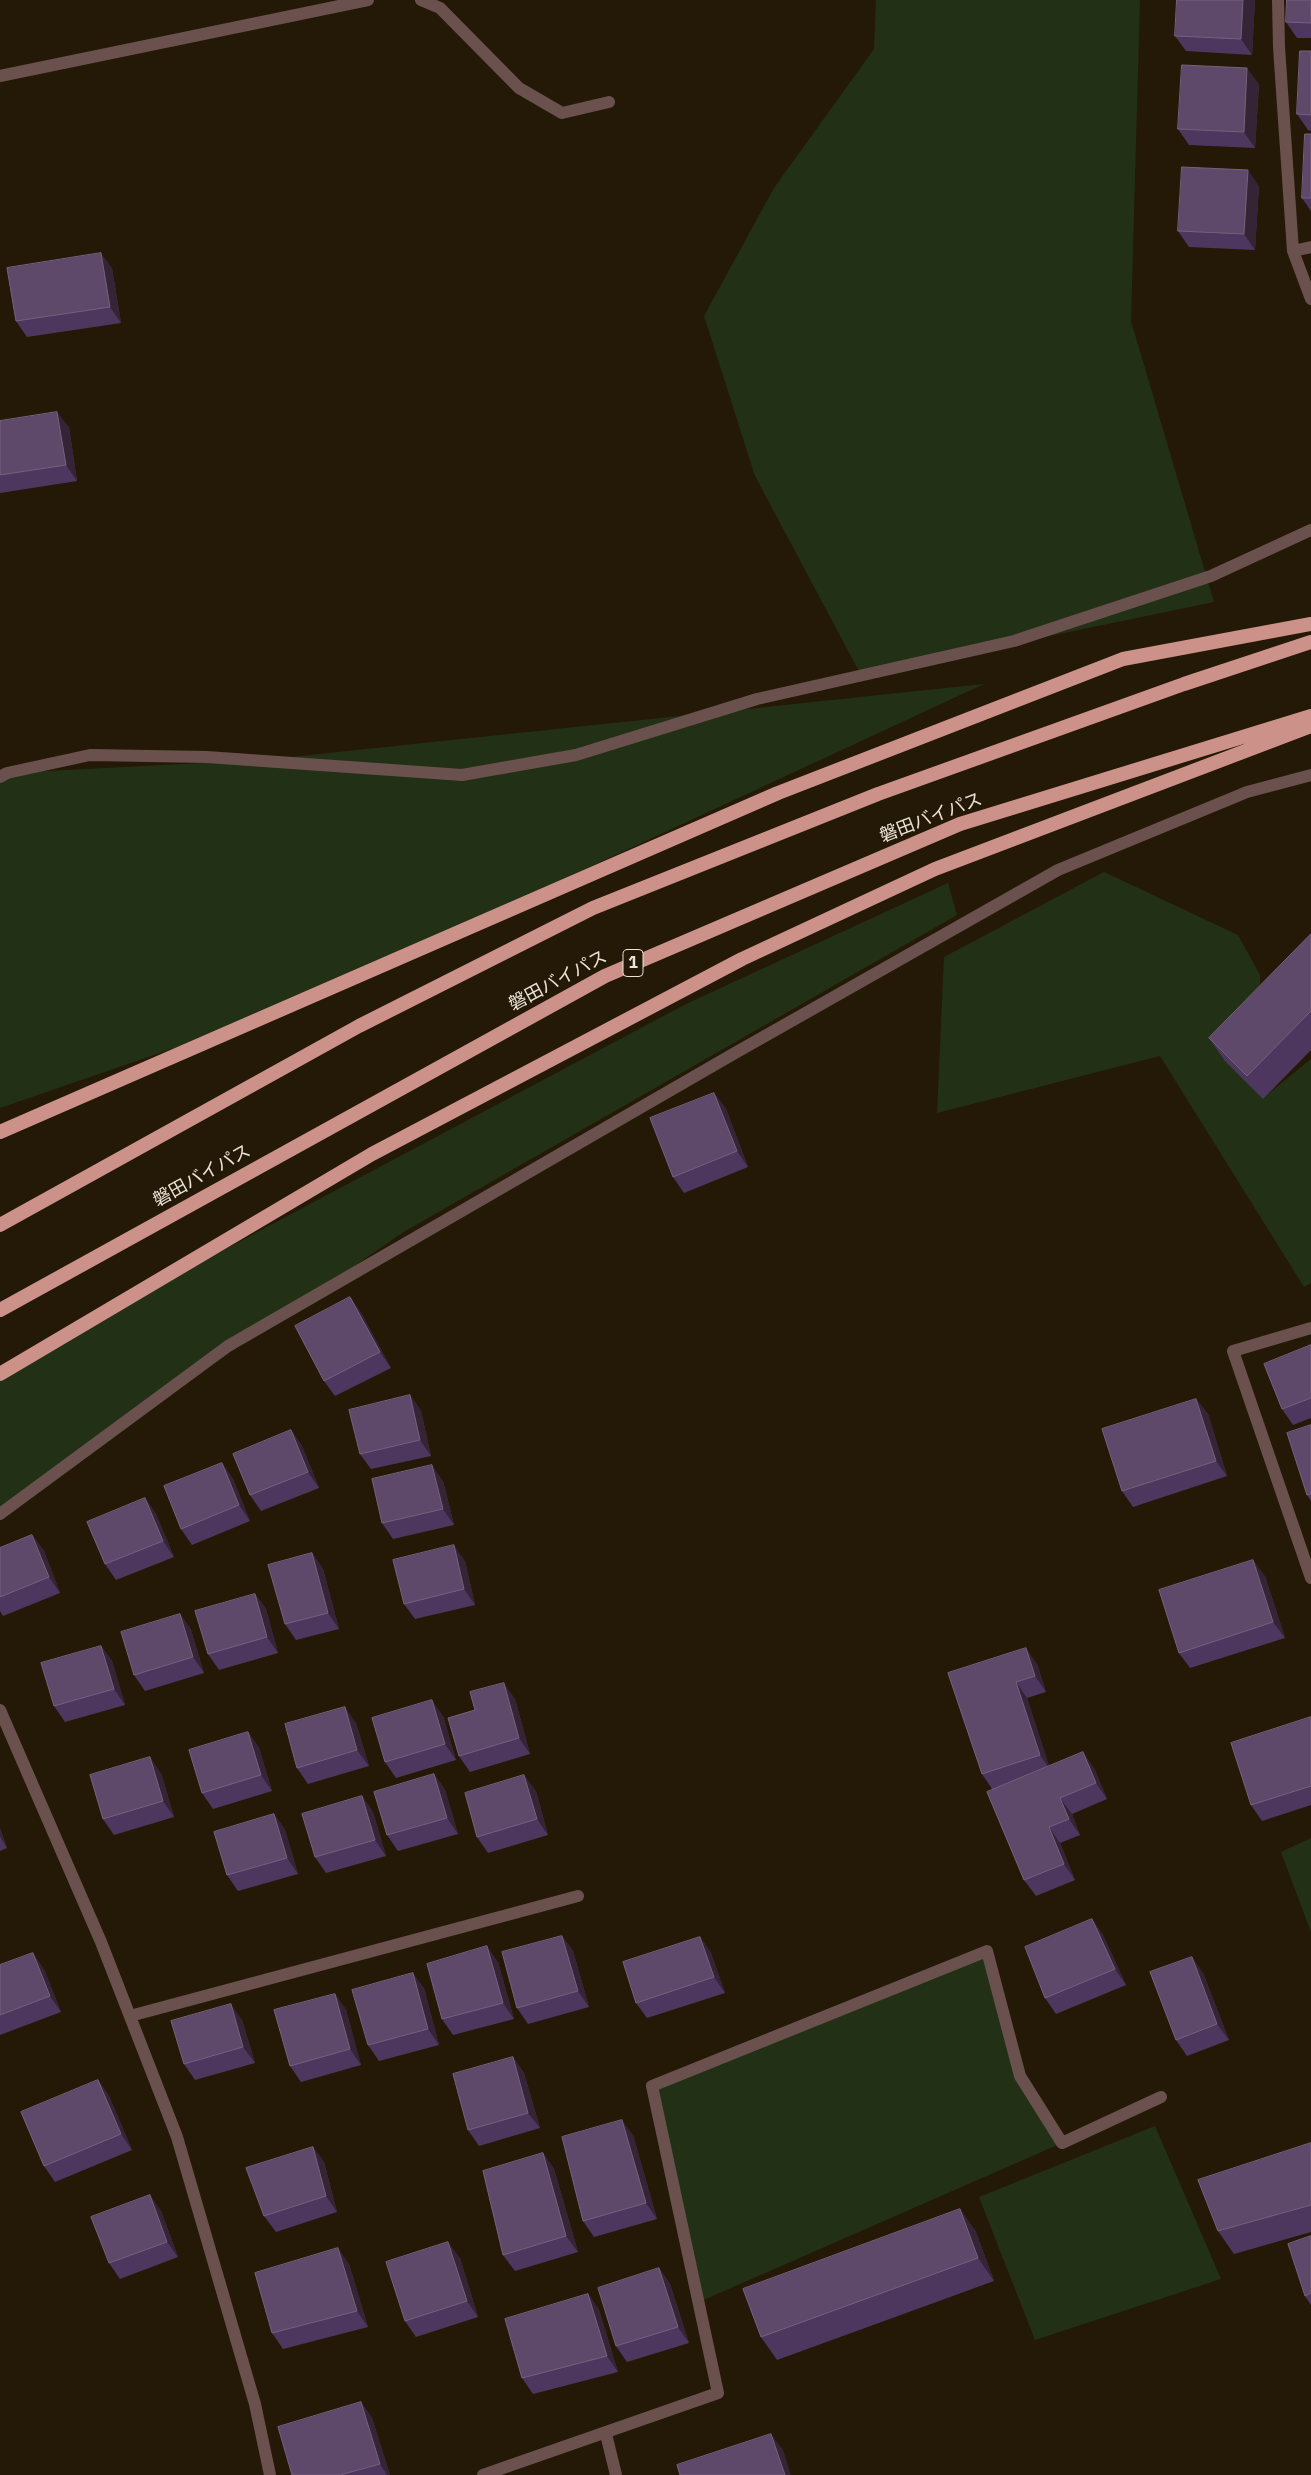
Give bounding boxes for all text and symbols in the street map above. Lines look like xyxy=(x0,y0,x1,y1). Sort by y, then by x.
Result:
street label: 磐田バイパス xyxy=(877,789,985,847)
street label: 磐田バイパス xyxy=(505,946,611,1016)
road number: 1 xyxy=(623,950,643,976)
street label: 磐田バイパス xyxy=(150,1140,254,1212)

